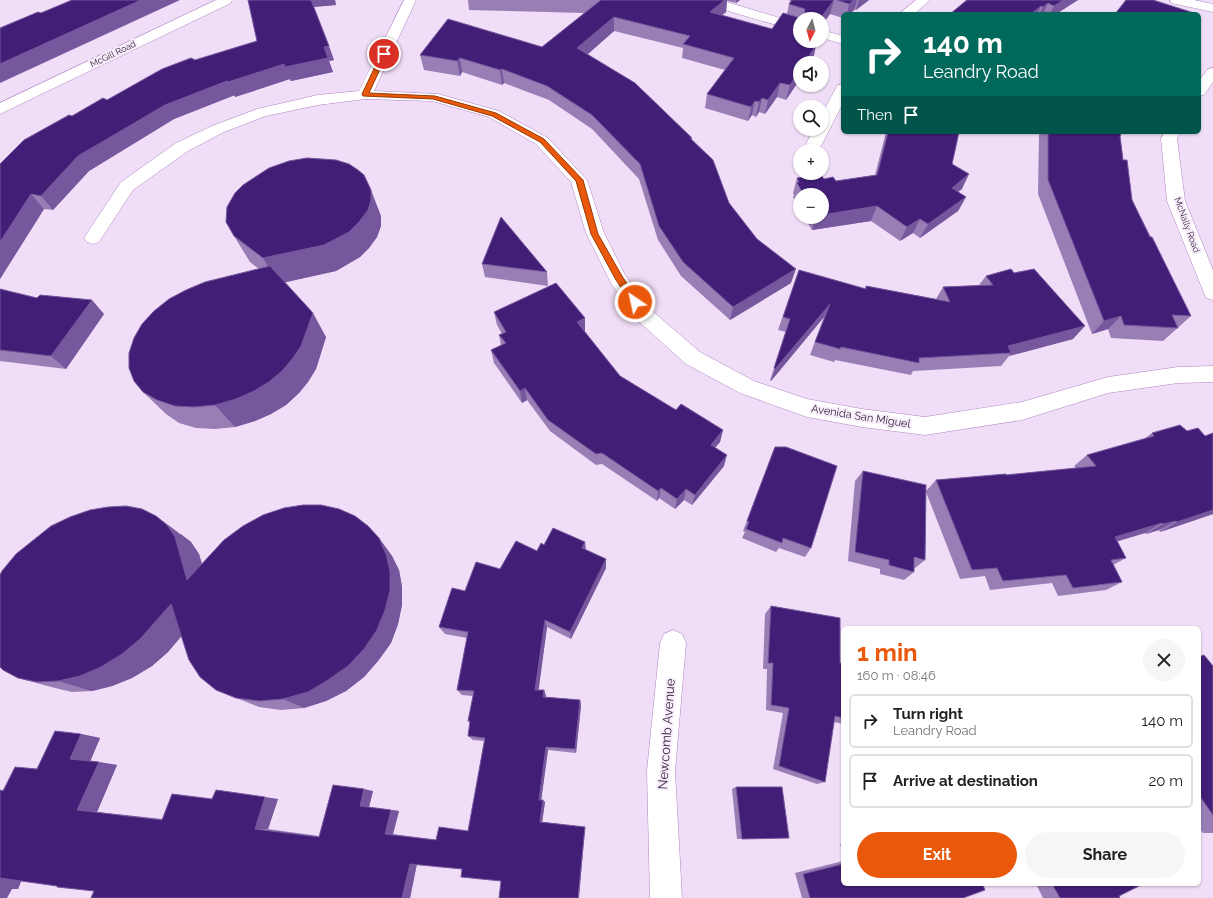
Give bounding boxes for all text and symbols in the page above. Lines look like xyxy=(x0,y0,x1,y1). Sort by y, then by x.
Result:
north arrow xyxy=(793,12,829,48)
map controls xyxy=(793,12,829,224)
text: 140 m xyxy=(923,27,1003,60)
icon: right xyxy=(857,28,909,80)
pin xyxy=(367,37,401,71)
street label: McGill Road xyxy=(88,38,138,69)
icon: arrive xyxy=(373,43,395,65)
button: sound xyxy=(793,56,829,92)
text: Leandry Road xyxy=(923,61,1039,82)
button: search xyxy=(793,100,829,136)
icon: arrive xyxy=(900,104,922,126)
text: Then xyxy=(857,106,892,124)
button: + xyxy=(793,144,829,180)
button: − xyxy=(793,188,829,224)
street label: McNally Road xyxy=(1172,196,1202,254)
position arrow xyxy=(614,281,656,323)
street label: Avenida San Miguel xyxy=(810,402,912,431)
text: 1 min xyxy=(857,638,918,667)
button: close xyxy=(1143,639,1185,681)
text: 160 m · 08:46 xyxy=(857,668,936,683)
street label: Newcomb Avenue xyxy=(655,678,678,790)
text: Turn right xyxy=(893,705,963,723)
icon: right xyxy=(859,710,881,732)
text: 140 m xyxy=(1142,712,1183,730)
text: Leandry Road xyxy=(893,723,977,738)
icon: arrive xyxy=(859,770,881,792)
text: Arrive at destination xyxy=(893,772,1038,790)
text: 20 m xyxy=(1148,772,1183,790)
button: Exit xyxy=(857,832,1017,878)
button: Share xyxy=(1025,832,1185,878)

